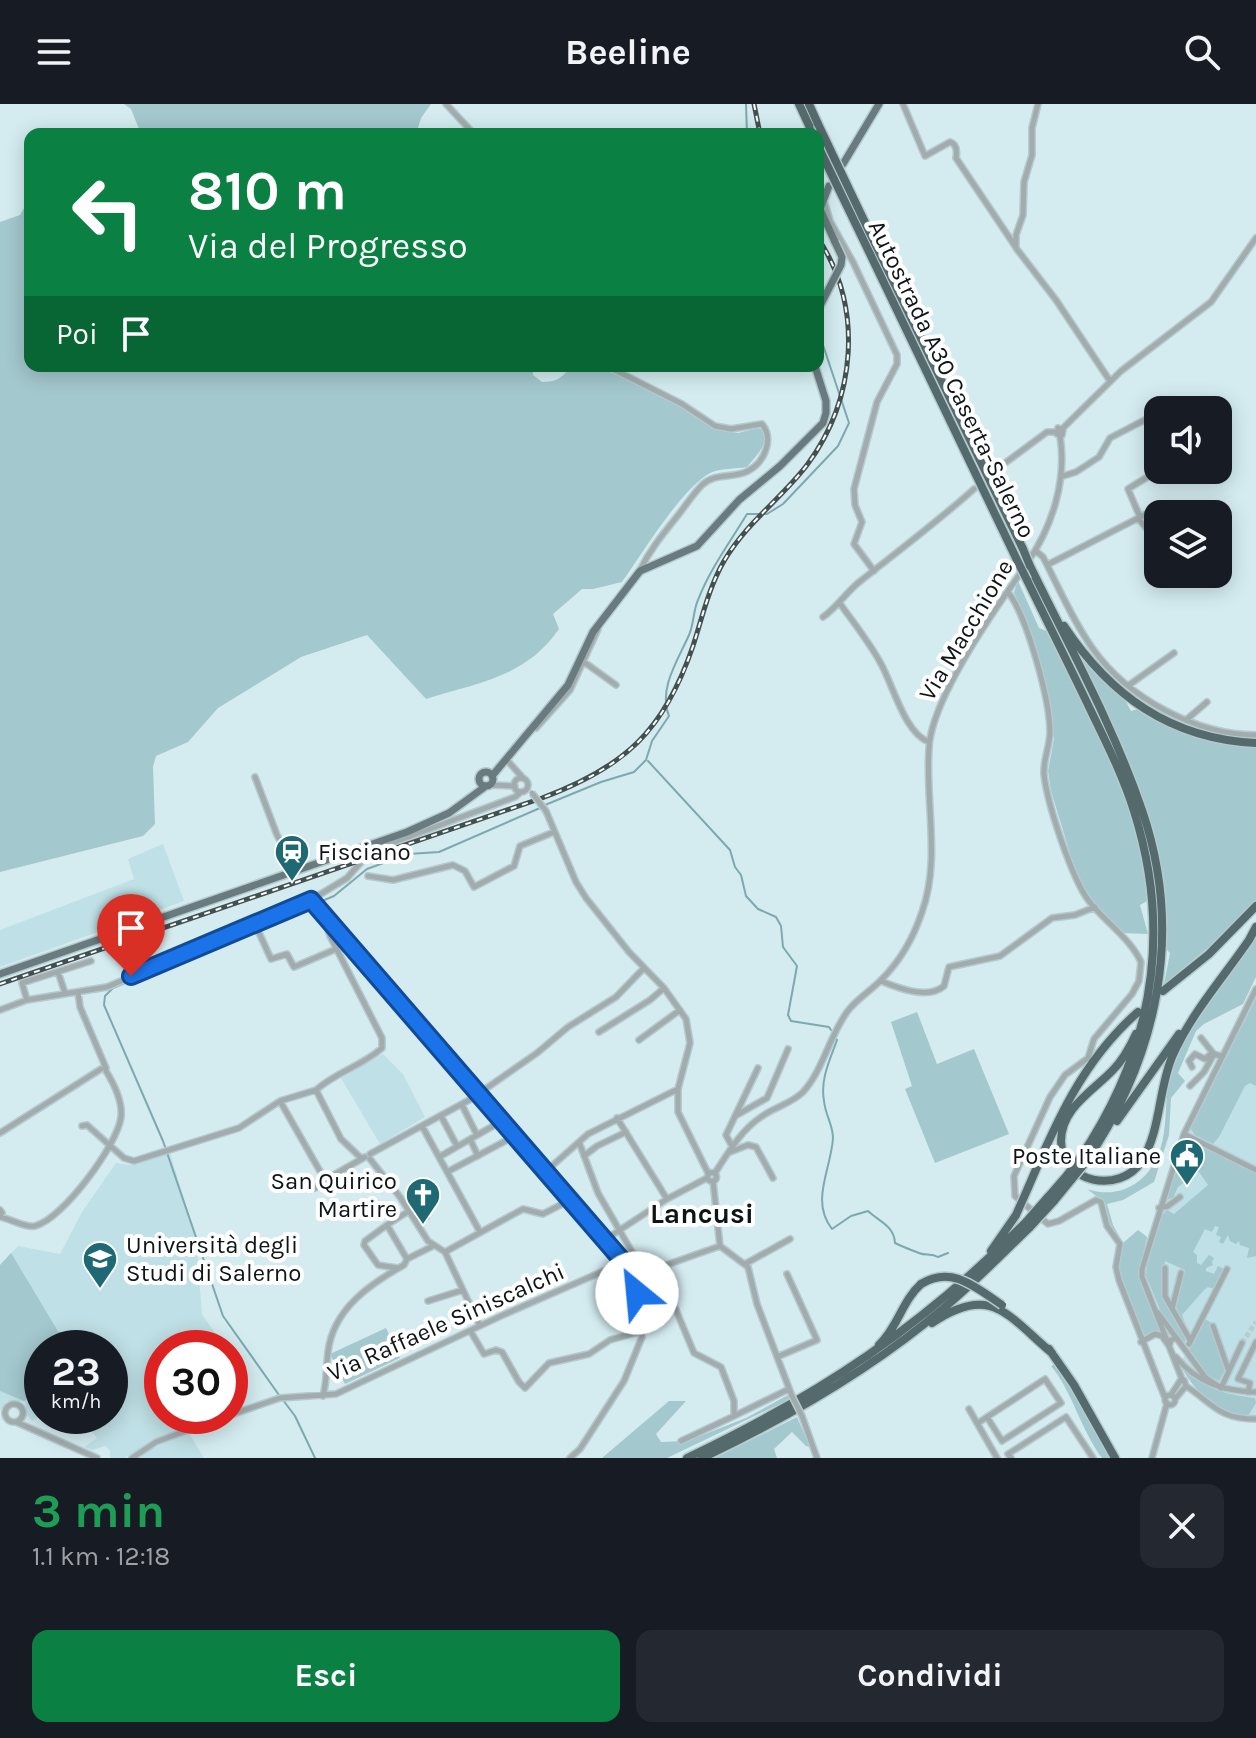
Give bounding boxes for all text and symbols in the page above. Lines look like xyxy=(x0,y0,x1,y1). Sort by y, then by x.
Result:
icon: menu xyxy=(32,30,76,74)
icon: search xyxy=(1180,30,1224,74)
text: Beeline xyxy=(565,31,691,73)
text: 810 m xyxy=(188,158,347,223)
icon: left xyxy=(56,160,160,264)
street label: Autostrada A30 Caserta-Salerno xyxy=(863,215,1041,543)
text: Via del Progresso xyxy=(188,225,468,267)
icon: arrive xyxy=(114,312,158,356)
text: Poi xyxy=(56,316,98,352)
map controls xyxy=(1144,396,1232,588)
button: sound xyxy=(1144,396,1232,484)
button: layers xyxy=(1144,500,1232,588)
street label: Via Macchione xyxy=(913,554,1019,706)
station icon: Fisciano xyxy=(273,833,311,883)
place label: Fisciano xyxy=(318,838,411,866)
pin xyxy=(97,894,165,976)
icon: arrive xyxy=(109,906,153,950)
public building icon: Poste Italiane xyxy=(1168,1137,1206,1187)
place label: Poste Italiane xyxy=(1012,1142,1161,1170)
place label: San Quirico Martire xyxy=(270,1167,397,1223)
church icon: San Quirico Martire xyxy=(404,1176,442,1226)
district label: Lancusi xyxy=(650,1197,754,1230)
place label: Università degli Studi di Salerno xyxy=(126,1231,301,1287)
school or university icon: Università degli Studi di Salerno xyxy=(81,1240,119,1290)
position arrow xyxy=(595,1251,679,1335)
street label: Via Raffaele Siniscalchi xyxy=(323,1257,569,1387)
speed limit sign: 30 xyxy=(144,1330,248,1434)
text: 23 xyxy=(51,1348,101,1395)
text: km/h xyxy=(51,1390,101,1413)
text: 3 min xyxy=(32,1483,165,1539)
button: close xyxy=(1140,1484,1224,1568)
text: 1.1 km · 12:18 xyxy=(32,1541,170,1572)
button: Esci xyxy=(32,1630,620,1722)
button: Condividi xyxy=(636,1630,1224,1722)

